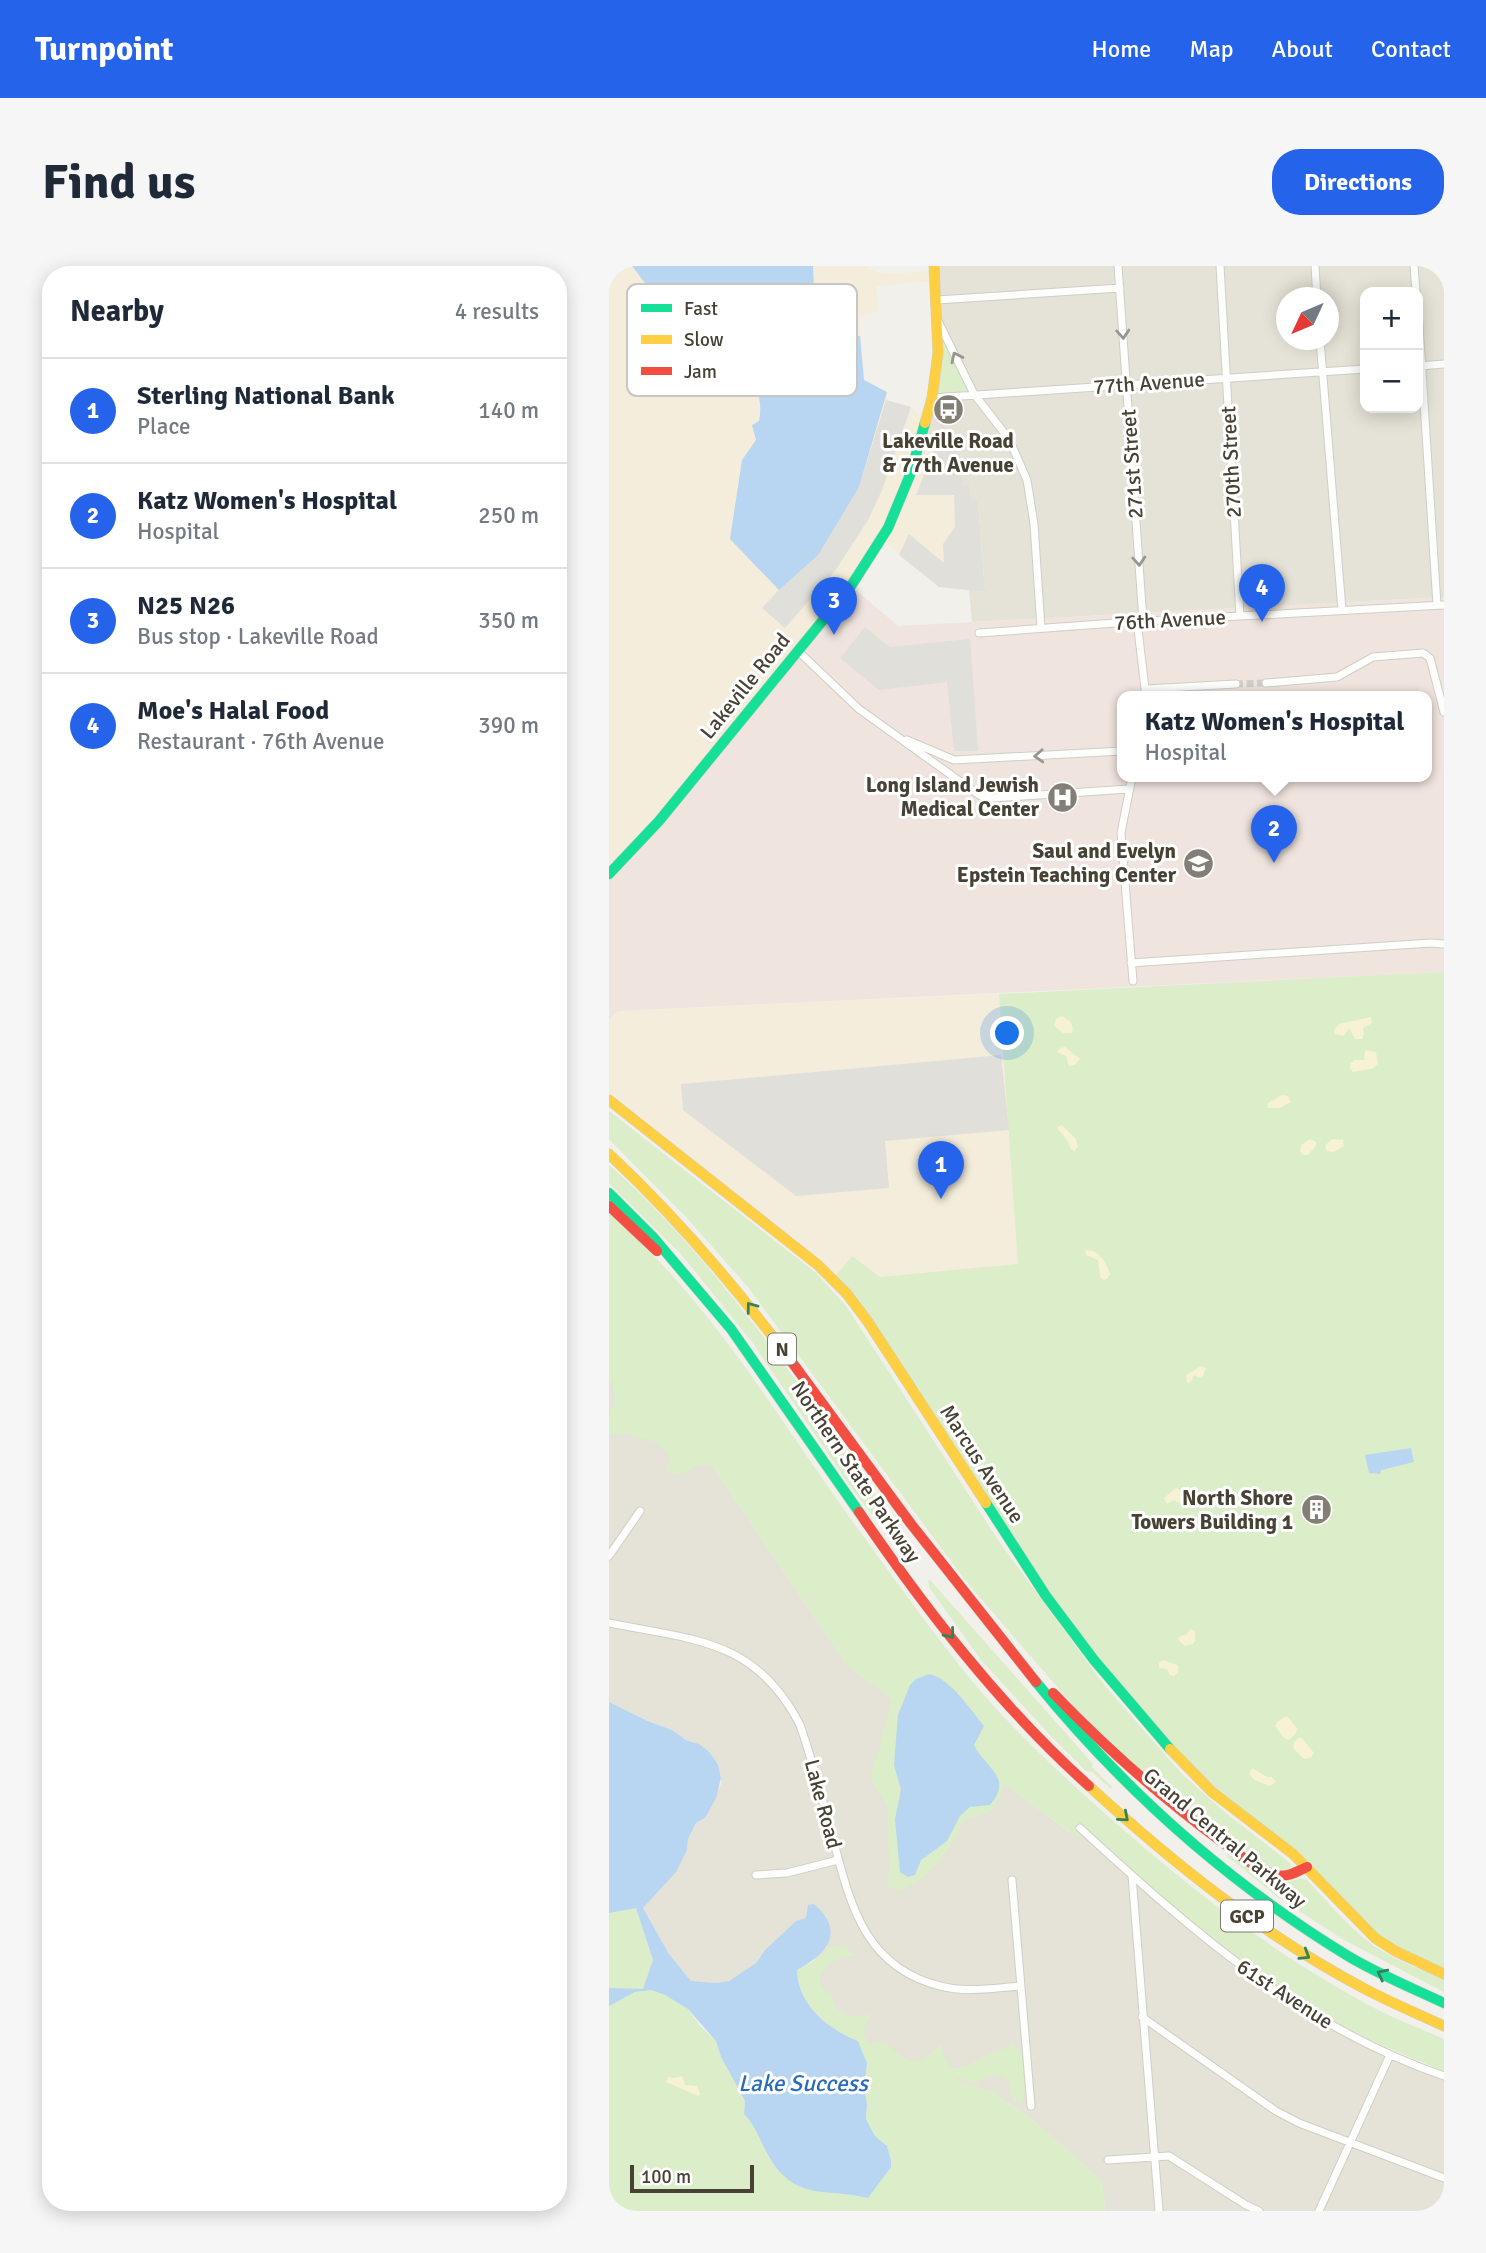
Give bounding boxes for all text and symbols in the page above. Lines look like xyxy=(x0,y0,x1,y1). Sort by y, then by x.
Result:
text: Turnpoint xyxy=(35,29,173,70)
text: Home xyxy=(1091,34,1151,64)
text: Map xyxy=(1189,34,1234,64)
text: About xyxy=(1272,34,1333,64)
text: Contact xyxy=(1371,34,1451,64)
button: Directions xyxy=(1272,149,1444,215)
text: Find us xyxy=(42,152,195,212)
legend xyxy=(627,284,857,396)
north arrow xyxy=(1276,287,1339,350)
map controls xyxy=(1360,287,1423,413)
button: + xyxy=(1360,287,1423,350)
text: Nearby xyxy=(70,293,164,330)
text: 4 results xyxy=(455,297,539,326)
text: Fast xyxy=(684,297,718,321)
text: Slow xyxy=(684,328,724,352)
one-way arrow xyxy=(1115,329,1130,340)
button: − xyxy=(1360,350,1423,413)
one-way arrow xyxy=(950,352,964,364)
text: Jam xyxy=(684,360,717,384)
street label: 77th Avenue xyxy=(1092,366,1206,400)
text: Sterling National Bank xyxy=(137,380,395,412)
bus stop icon: Lakeville Road & 77th Avenue xyxy=(931,392,965,426)
text: 1 xyxy=(87,396,99,425)
text: 140 m xyxy=(478,396,539,425)
street label: 270th Street xyxy=(1215,405,1247,519)
street label: 271st Street xyxy=(1115,408,1149,520)
text: Place xyxy=(137,412,191,441)
place label: Lakeville Road & 77th Avenue xyxy=(882,428,1014,478)
text: Katz Women's Hospital xyxy=(137,485,397,517)
text: 2 xyxy=(87,501,99,530)
text: 250 m xyxy=(478,501,539,530)
text: Hospital xyxy=(137,517,219,546)
one-way arrow xyxy=(1131,556,1146,567)
pin: 4 xyxy=(1239,564,1285,622)
pin: 3 xyxy=(811,577,857,635)
text: N25 N26 xyxy=(137,590,235,622)
street label: 76th Avenue xyxy=(1114,604,1226,636)
text: 3 xyxy=(87,606,99,635)
text: 350 m xyxy=(478,606,539,635)
text: Bus stop · Lakeville Road xyxy=(137,622,379,651)
street label: Lakeville Road xyxy=(694,628,796,744)
popup xyxy=(1117,691,1432,782)
text: Moe's Halal Food xyxy=(137,695,329,727)
text: Katz Women's Hospital xyxy=(1144,706,1405,738)
text: 4 xyxy=(87,711,99,740)
text: 390 m xyxy=(478,711,539,740)
text: Restaurant · 76th Avenue xyxy=(137,727,384,756)
text: Hospital xyxy=(1144,738,1227,767)
one-way arrow xyxy=(1034,748,1045,763)
place label: Long Island Jewish Medical Center xyxy=(866,772,1040,822)
hospital icon: Long Island Jewish Medical Center xyxy=(1045,780,1079,814)
pin: 2 xyxy=(1251,805,1297,863)
place label: Saul and Evelyn Epstein Teaching Center xyxy=(957,838,1177,888)
school or university icon: Saul and Evelyn Epstein Teaching Center xyxy=(1182,846,1216,880)
your location xyxy=(990,1016,1024,1050)
pin: 1 xyxy=(918,1141,964,1199)
one-way arrow xyxy=(747,1303,760,1315)
road number: N xyxy=(768,1334,796,1364)
street label: Northern State Parkway xyxy=(785,1376,927,1568)
street label: Marcus Avenue xyxy=(934,1400,1030,1528)
place label: North Shore Towers Building 1 xyxy=(1131,1485,1293,1535)
building icon: North Shore Towers Building 1 xyxy=(1299,1493,1333,1527)
one-way arrow xyxy=(941,1627,954,1639)
street label: Lake Road xyxy=(799,1756,847,1852)
street label: Grand Central Parkway xyxy=(1138,1762,1312,1914)
one-way arrow xyxy=(1116,1809,1129,1821)
road number: GCP xyxy=(1221,1900,1273,1932)
one-way arrow xyxy=(1297,1947,1310,1960)
street label: 61st Avenue xyxy=(1232,1953,1338,2035)
one-way arrow xyxy=(1377,1969,1389,1983)
water label: Lake Success xyxy=(738,2069,870,2098)
scale bar xyxy=(630,2162,754,2194)
text: 100 m xyxy=(641,2165,691,2189)

